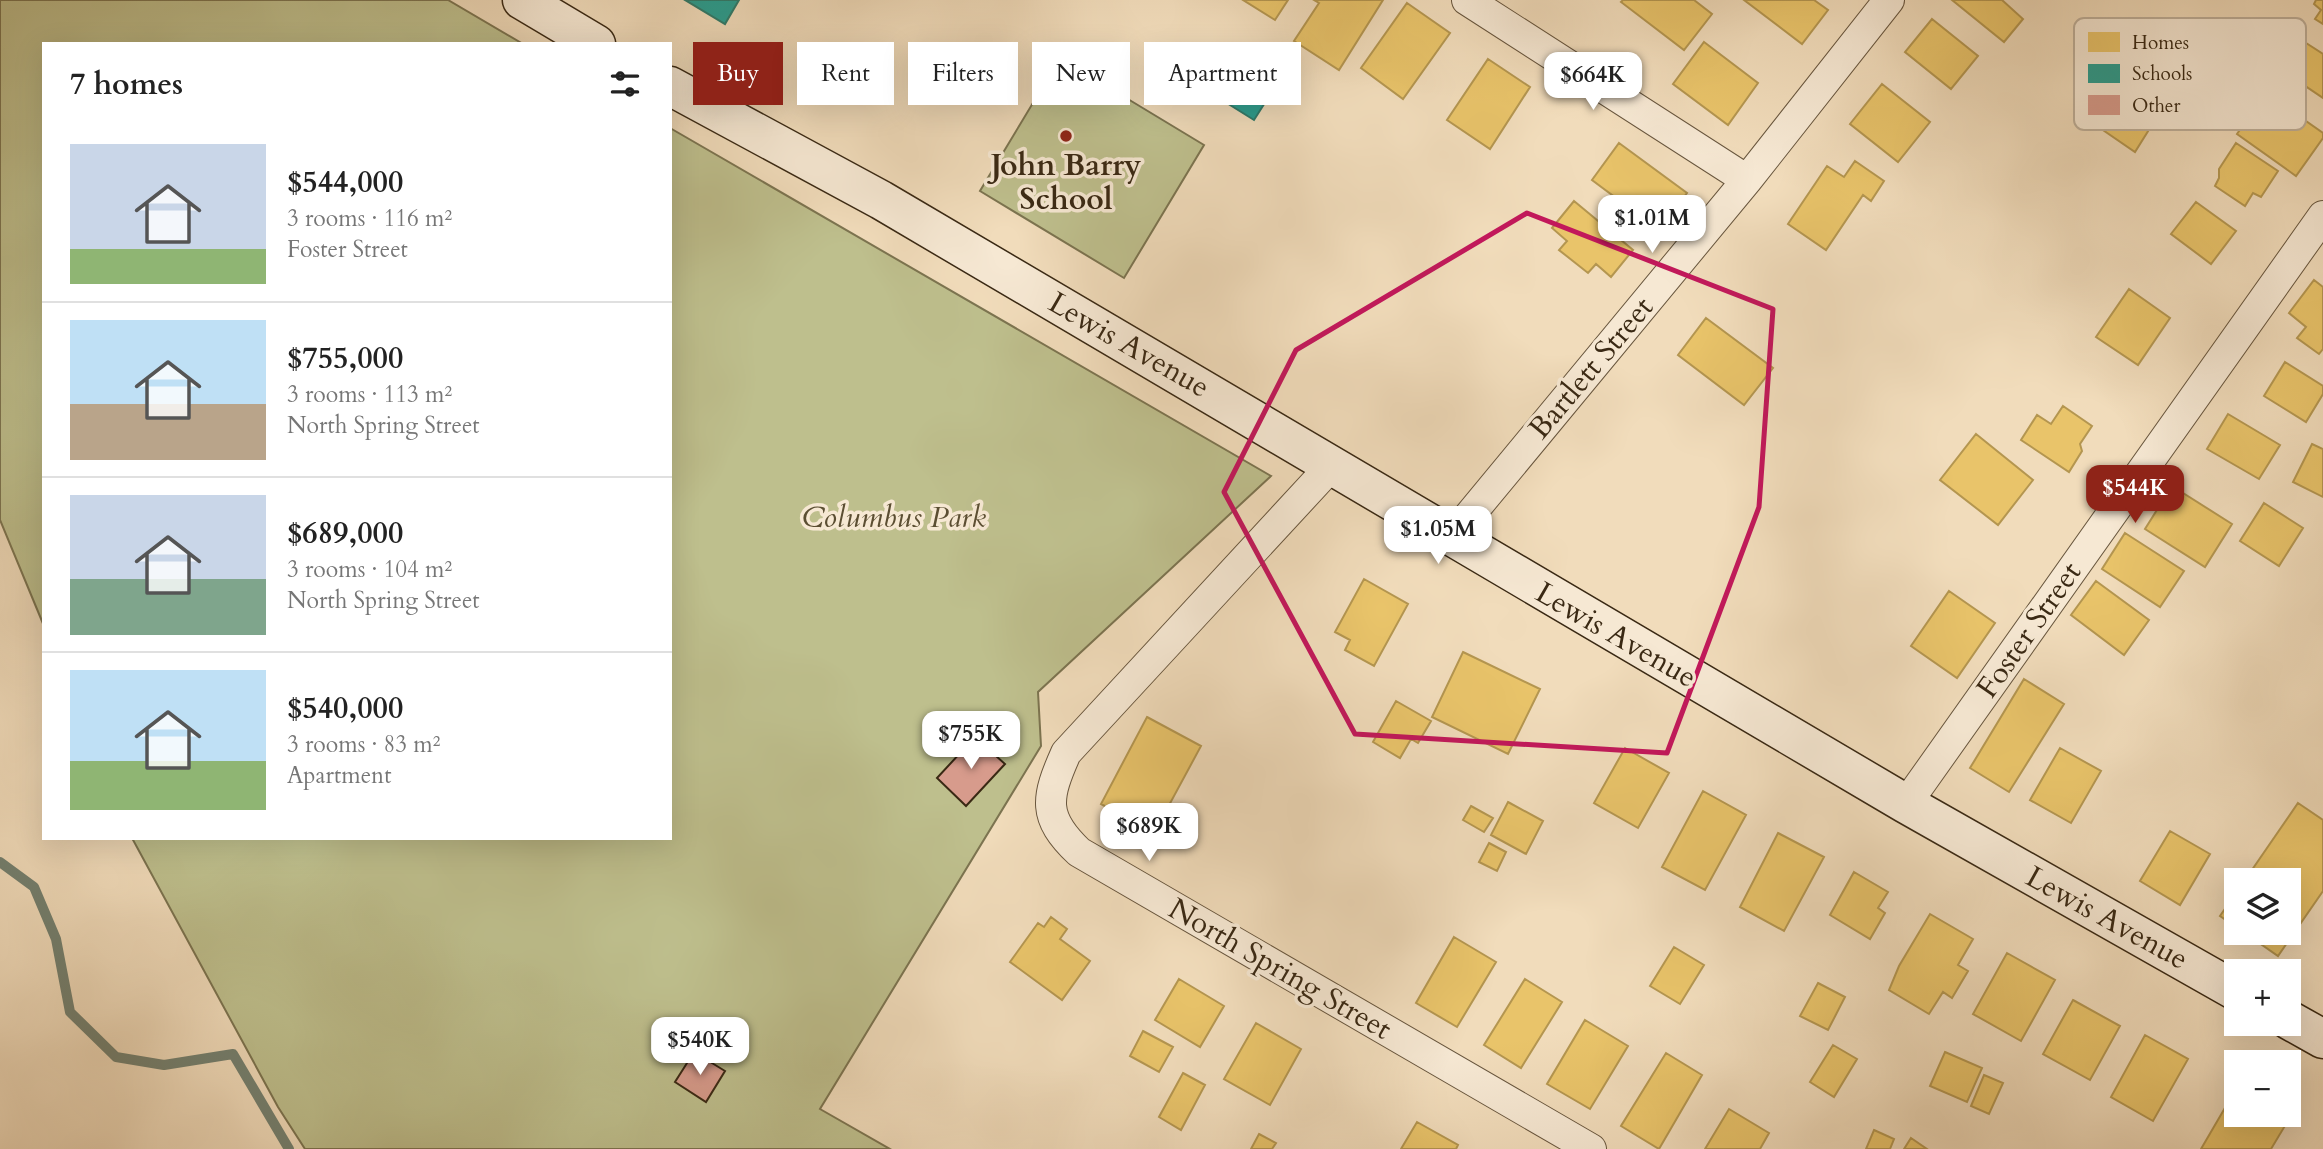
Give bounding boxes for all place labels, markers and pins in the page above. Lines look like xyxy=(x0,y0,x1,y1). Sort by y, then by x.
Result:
pin: $664K xyxy=(1544,52,1642,112)
marker: John Barry School xyxy=(1058,128,1074,144)
place label: John Barry School xyxy=(987,145,1141,220)
pin: $1.01M xyxy=(1595,196,1709,255)
pin: $544K xyxy=(2086,466,2184,525)
pin: $1.05M xyxy=(1381,506,1495,566)
pin: $755K xyxy=(922,712,1020,771)
pin: $689K xyxy=(1100,804,1198,863)
pin: $540K xyxy=(651,1018,749,1077)

